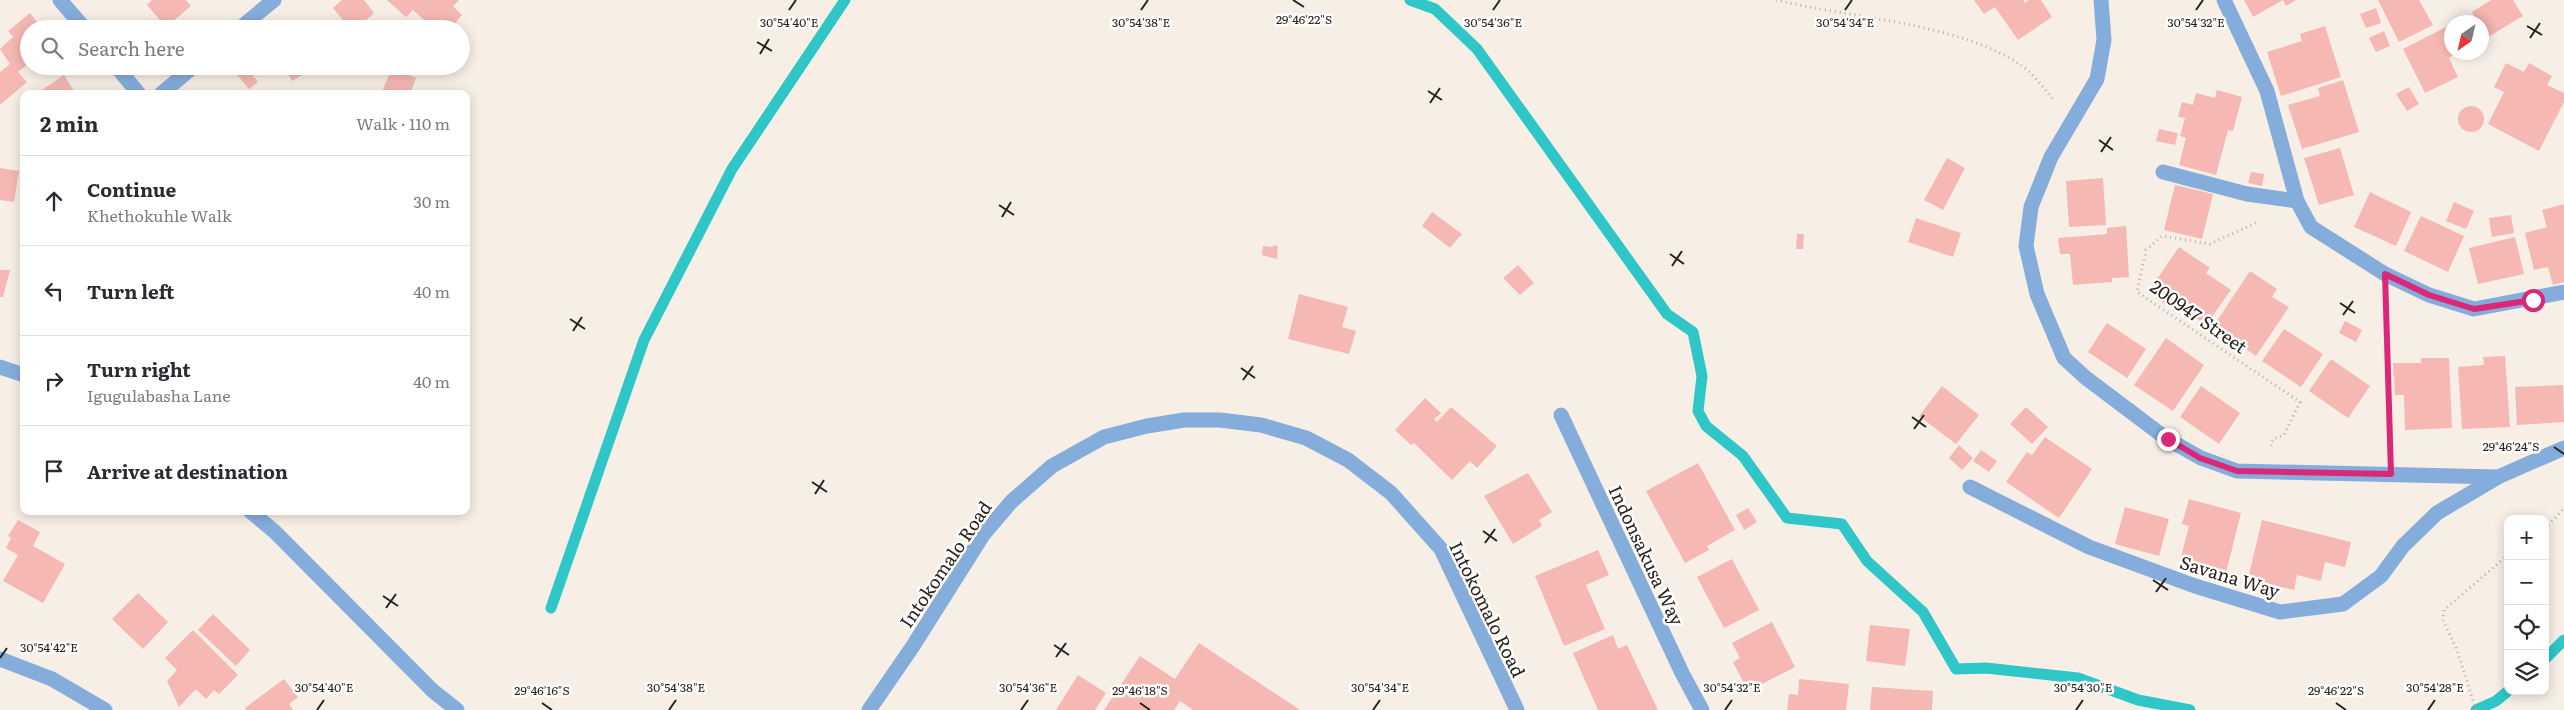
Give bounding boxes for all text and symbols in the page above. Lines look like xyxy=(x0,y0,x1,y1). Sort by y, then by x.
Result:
text: 29°46'22"S xyxy=(1276,10,1332,28)
text: 30°54'40"E xyxy=(760,13,819,31)
text: 30°54'38"E xyxy=(1112,13,1171,31)
text: 30°54'36"E xyxy=(1464,13,1522,31)
text: 30°54'34"E xyxy=(1816,13,1874,31)
text: 30°54'32"E xyxy=(2167,13,2225,31)
north arrow xyxy=(2444,15,2489,60)
search box xyxy=(20,20,470,75)
icon: search xyxy=(38,34,66,62)
text: Search here xyxy=(78,34,185,62)
text: 2 min xyxy=(40,107,99,138)
text: Walk · 110 m xyxy=(356,111,450,135)
text: Continue xyxy=(87,175,176,203)
icon: ahead xyxy=(40,187,68,215)
text: 30 m xyxy=(413,189,450,213)
text: Khethokuhle Walk xyxy=(87,203,232,227)
street label: 200947 Street xyxy=(2145,273,2254,360)
icon: left xyxy=(40,277,68,305)
text: Turn left xyxy=(87,277,174,305)
text: 40 m xyxy=(413,279,450,303)
route start xyxy=(2522,289,2545,312)
text: Turn right xyxy=(87,355,191,383)
icon: right xyxy=(40,367,68,395)
text: 40 m xyxy=(413,369,450,393)
text: Igugulabasha Lane xyxy=(87,383,230,407)
route end xyxy=(2157,428,2180,451)
text: 29°46'24"S xyxy=(2483,437,2539,455)
icon: arrive xyxy=(40,457,68,485)
text: Arrive at destination xyxy=(87,457,288,485)
street label: Indonsakusa Way xyxy=(1603,480,1692,630)
street label: Intokomalo Road xyxy=(892,495,998,633)
map controls xyxy=(2504,515,2549,695)
button: + xyxy=(2504,515,2549,560)
street label: Intokomalo Road xyxy=(1443,536,1533,682)
street label: Savana Way xyxy=(2177,548,2284,604)
button: − xyxy=(2504,560,2549,605)
button: locate xyxy=(2504,605,2549,650)
text: 30°54'42"E xyxy=(20,638,78,656)
button: layers xyxy=(2504,650,2549,695)
text: 30°54'40"E xyxy=(295,678,354,696)
text: 30°54'38"E xyxy=(647,678,706,696)
text: 30°54'36"E xyxy=(999,678,1057,696)
text: 30°54'34"E xyxy=(1351,678,1409,696)
text: 30°54'32"E xyxy=(1703,678,1761,696)
text: 30°54'30"E xyxy=(2054,678,2113,696)
text: 30°54'28"E xyxy=(2406,678,2464,696)
text: 29°46'16"S xyxy=(514,681,570,699)
text: 29°46'18"S xyxy=(1112,681,1168,699)
text: 29°46'22"S xyxy=(2308,681,2364,699)

